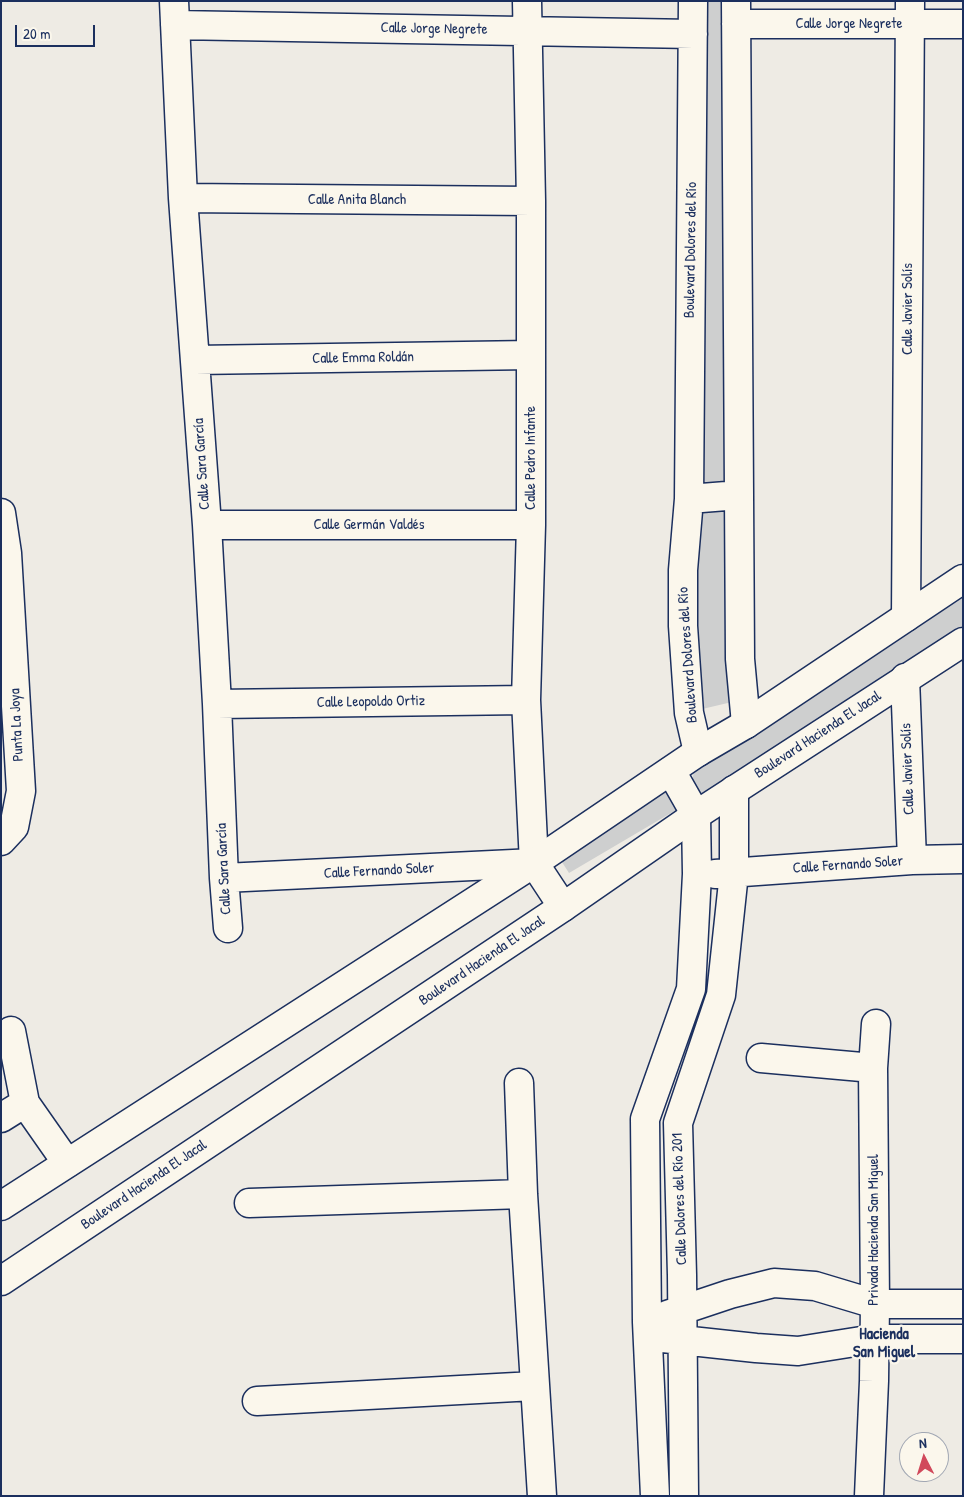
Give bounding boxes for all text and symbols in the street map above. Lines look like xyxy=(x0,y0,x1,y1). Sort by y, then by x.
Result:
scale bar xyxy=(18,15,98,47)
street label: Calle Jorge Negrete xyxy=(796,15,902,33)
street label: Calle Jorge Negrete xyxy=(380,19,488,39)
text: 20 m xyxy=(23,23,50,44)
street label: Boulevard Dolores del Río xyxy=(681,182,701,318)
street label: Calle Anita Blanch xyxy=(308,191,406,209)
street label: Calle Javier Solís xyxy=(899,263,917,355)
street label: Calle Emma Roldán xyxy=(312,348,414,368)
street label: Calle Pedro Infante xyxy=(522,406,540,510)
street label: Calle Sara García xyxy=(190,418,214,510)
street label: Calle Germán Valdés xyxy=(313,516,425,534)
street label: Boulevard Dolores del Río xyxy=(674,586,702,724)
street label: Boulevard Hacienda El Jacal xyxy=(751,687,885,783)
street label: Punta La Joya xyxy=(6,688,28,762)
street label: Calle Leopoldo Ortiz xyxy=(317,692,425,712)
street label: Calle Javier Solís xyxy=(897,723,919,815)
street label: Calle Sara García xyxy=(213,823,235,915)
street label: Calle Fernando Soler xyxy=(792,852,904,878)
street label: Calle Fernando Soler xyxy=(323,859,435,883)
street label: Boulevard Hacienda El Jacal xyxy=(416,912,548,1010)
street label: Calle Dolores del Río 201 xyxy=(669,1133,691,1265)
street label: Boulevard Hacienda El Jacal xyxy=(78,1136,210,1234)
street label: Privada Hacienda San Miguel xyxy=(865,1154,883,1306)
district label: Hacienda San Miguel xyxy=(853,1325,915,1363)
north arrow xyxy=(899,1432,949,1482)
text: N xyxy=(918,1433,927,1452)

